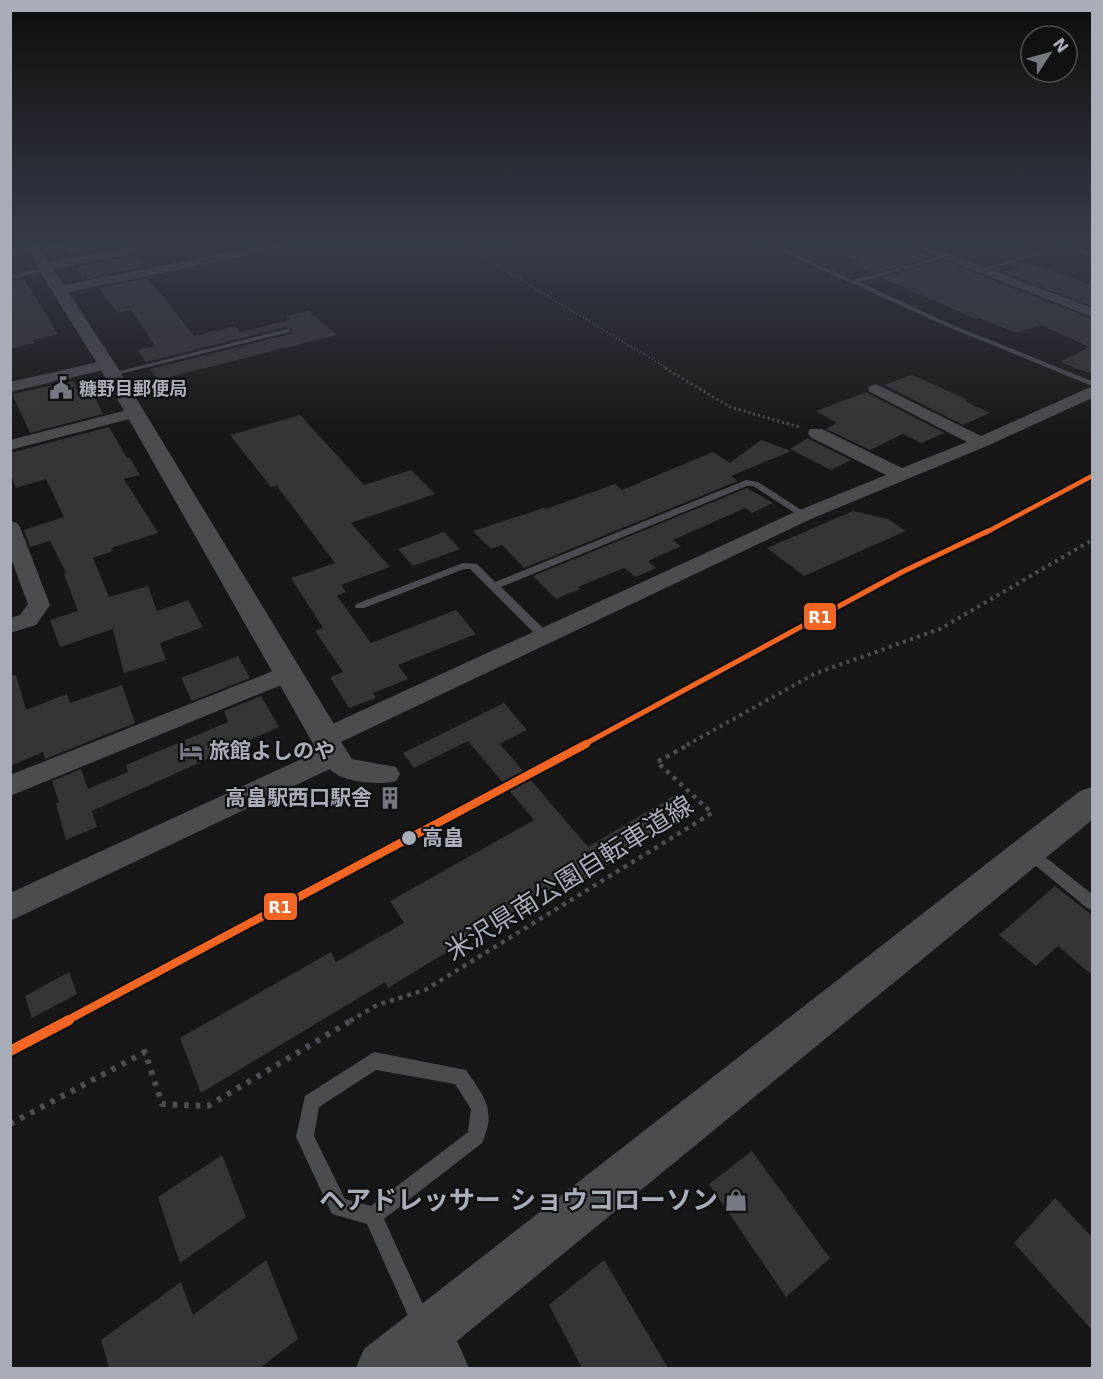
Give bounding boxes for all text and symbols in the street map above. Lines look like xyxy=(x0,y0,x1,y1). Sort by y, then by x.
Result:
north arrow xyxy=(1019,24,1079,84)
text: N xyxy=(1049,34,1072,56)
public building icon: 糠野目郵便局 xyxy=(48,375,74,401)
place label: 糠野目郵便局 xyxy=(79,378,187,399)
line badge: R1 xyxy=(803,602,837,631)
text: R1 xyxy=(808,608,832,627)
hotel icon: 旅館よしのや xyxy=(178,738,204,764)
place label: 旅館よしのや xyxy=(209,739,335,763)
building icon: 高畠駅西口駅舎 xyxy=(377,785,403,811)
place label: 高畠駅西口駅舎 xyxy=(225,786,372,810)
street label: 米沢県南公園自転車道線 xyxy=(440,789,698,967)
place label: 高畠 xyxy=(422,826,464,850)
marker: 高畠 xyxy=(400,829,418,847)
line badge: R1 xyxy=(263,892,298,921)
text: R1 xyxy=(268,898,292,917)
place label: ヘアドレッサー ショウコローソン xyxy=(319,1185,718,1215)
shop icon: ヘアドレッサー ショウコローソン xyxy=(723,1187,749,1213)

